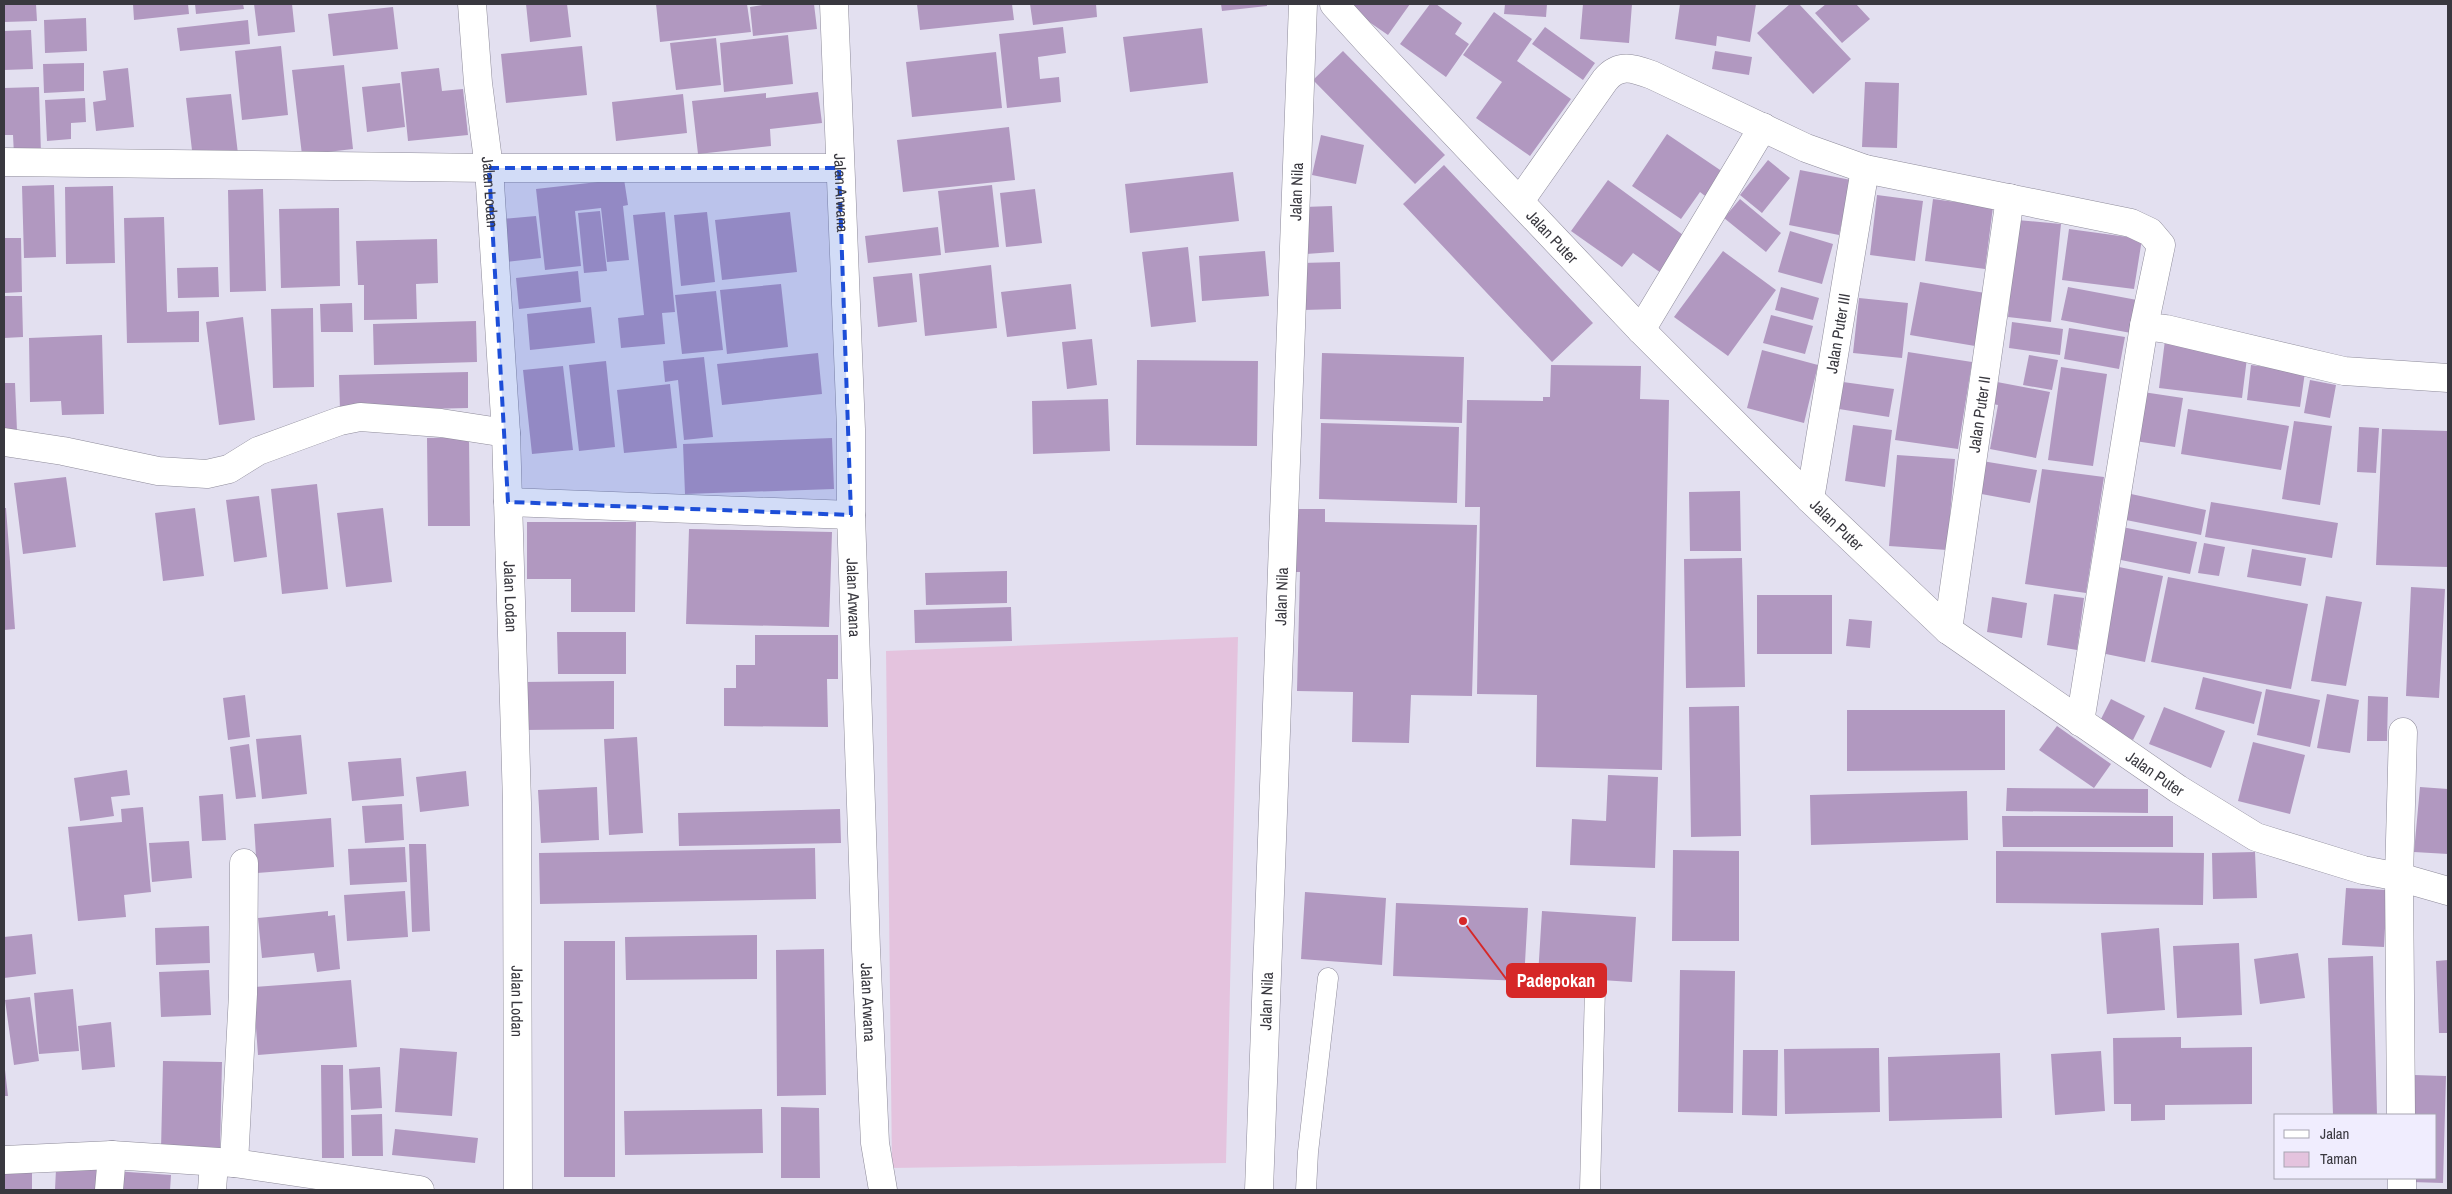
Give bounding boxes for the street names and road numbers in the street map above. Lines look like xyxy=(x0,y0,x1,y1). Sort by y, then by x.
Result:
street label: Jalan Arwana xyxy=(829,153,854,233)
street label: Jalan Lodan xyxy=(477,155,504,228)
street label: Jalan Nila xyxy=(1284,161,1308,221)
street label: Jalan Puter xyxy=(1522,205,1584,269)
street label: Jalan Puter III xyxy=(1820,292,1855,375)
street label: Jalan Puter II xyxy=(1963,374,1995,454)
street label: Jalan Puter xyxy=(1805,494,1869,556)
street label: Jalan Arwana xyxy=(842,558,866,638)
street label: Jalan Lodan xyxy=(499,560,523,633)
street label: Jalan Nila xyxy=(1269,566,1293,626)
street label: Jalan Puter xyxy=(2122,745,2189,802)
street label: Jalan Arwana xyxy=(856,962,881,1043)
street label: Jalan Lodan xyxy=(506,966,529,1037)
street label: Jalan Nila xyxy=(1254,971,1278,1031)

